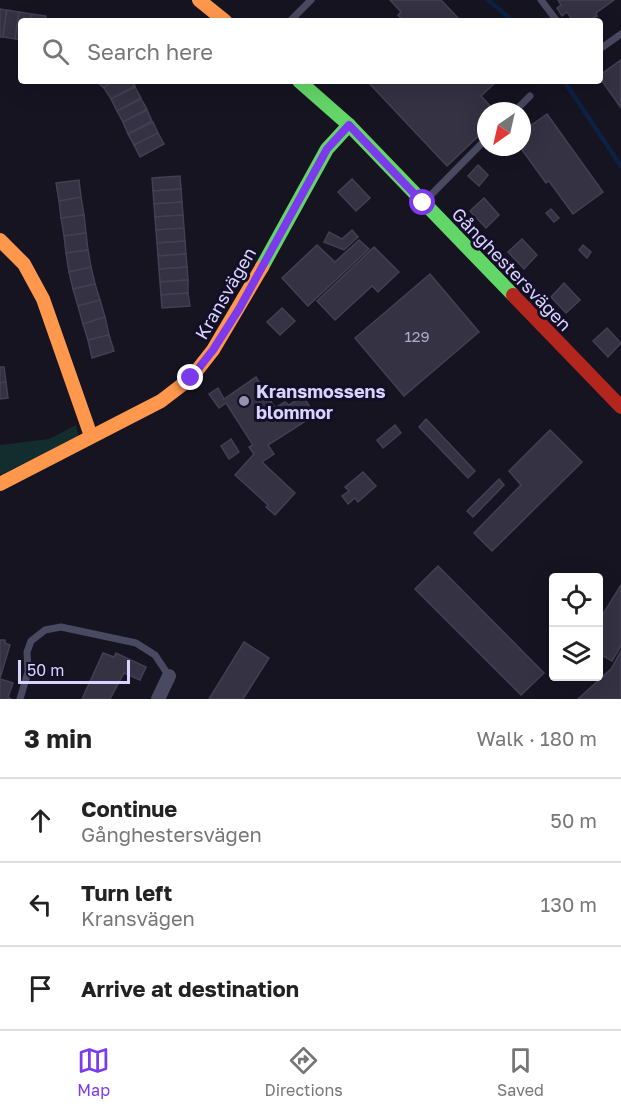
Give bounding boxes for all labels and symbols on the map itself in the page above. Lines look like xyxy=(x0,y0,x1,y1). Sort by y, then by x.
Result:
north arrow xyxy=(477,102,531,156)
route start xyxy=(409,189,435,215)
street label: Gånghestersvägen xyxy=(448,203,576,335)
street label: Kransvägen xyxy=(190,243,260,343)
house number: 129 xyxy=(404,327,430,345)
route end xyxy=(177,364,203,390)
place label: Kransmossens blommor xyxy=(256,380,386,423)
marker: Kransmossens blommor xyxy=(237,394,251,408)
scale bar xyxy=(18,657,130,684)

